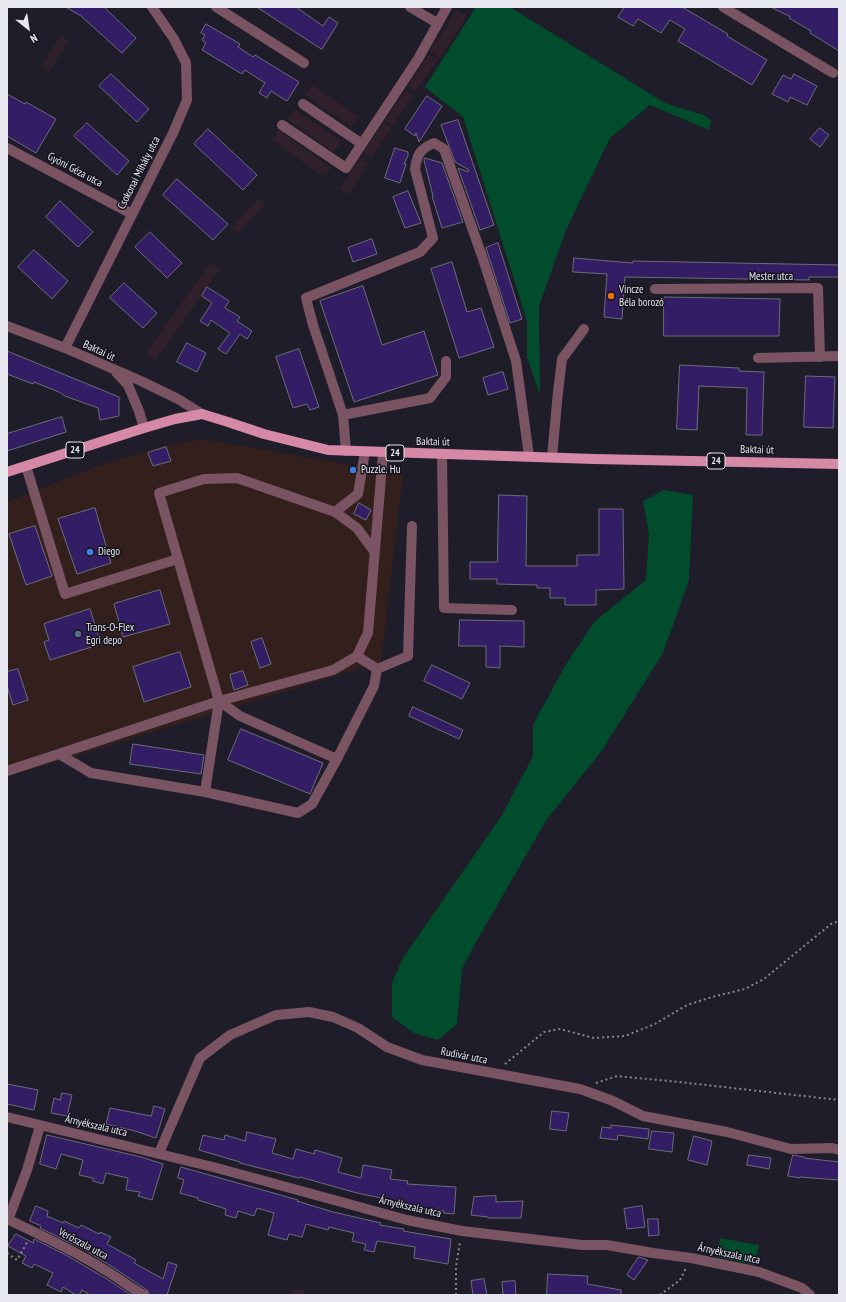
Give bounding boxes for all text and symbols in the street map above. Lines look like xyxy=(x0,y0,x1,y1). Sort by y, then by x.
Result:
north arrow xyxy=(8,8,48,48)
text: N xyxy=(28,31,40,46)
street label: Csokonai Mihály utca xyxy=(115,134,163,212)
street label: Gyóni Géza utca xyxy=(45,150,105,190)
street label: Mester utca xyxy=(749,270,793,284)
place label: Vincze Béla borozó xyxy=(619,283,664,309)
marker: Vincze Béla borozó xyxy=(606,291,616,301)
street label: Baktai út xyxy=(81,338,117,364)
street label: Baktai út xyxy=(416,435,450,449)
road number: 24 xyxy=(66,442,84,458)
street label: Baktai út xyxy=(740,443,774,457)
road number: 24 xyxy=(386,445,404,461)
road number: 24 xyxy=(707,453,725,469)
place label: Puzzle. Hu xyxy=(361,463,400,477)
marker: Puzzle. Hu xyxy=(348,465,358,475)
place label: Diego xyxy=(98,545,120,559)
marker: Diego xyxy=(85,547,95,557)
place label: Trans-O-Flex Egri depo xyxy=(86,621,134,647)
marker: Trans-O-Flex Egri depo xyxy=(73,629,83,639)
street label: Rudivár utca xyxy=(440,1045,488,1067)
street label: Árnyékszala utca xyxy=(64,1112,128,1140)
street label: Árnyékszala utca xyxy=(378,1193,442,1221)
street label: Verőszala utca xyxy=(56,1225,110,1263)
street label: Árnyékszala utca xyxy=(697,1241,761,1267)

